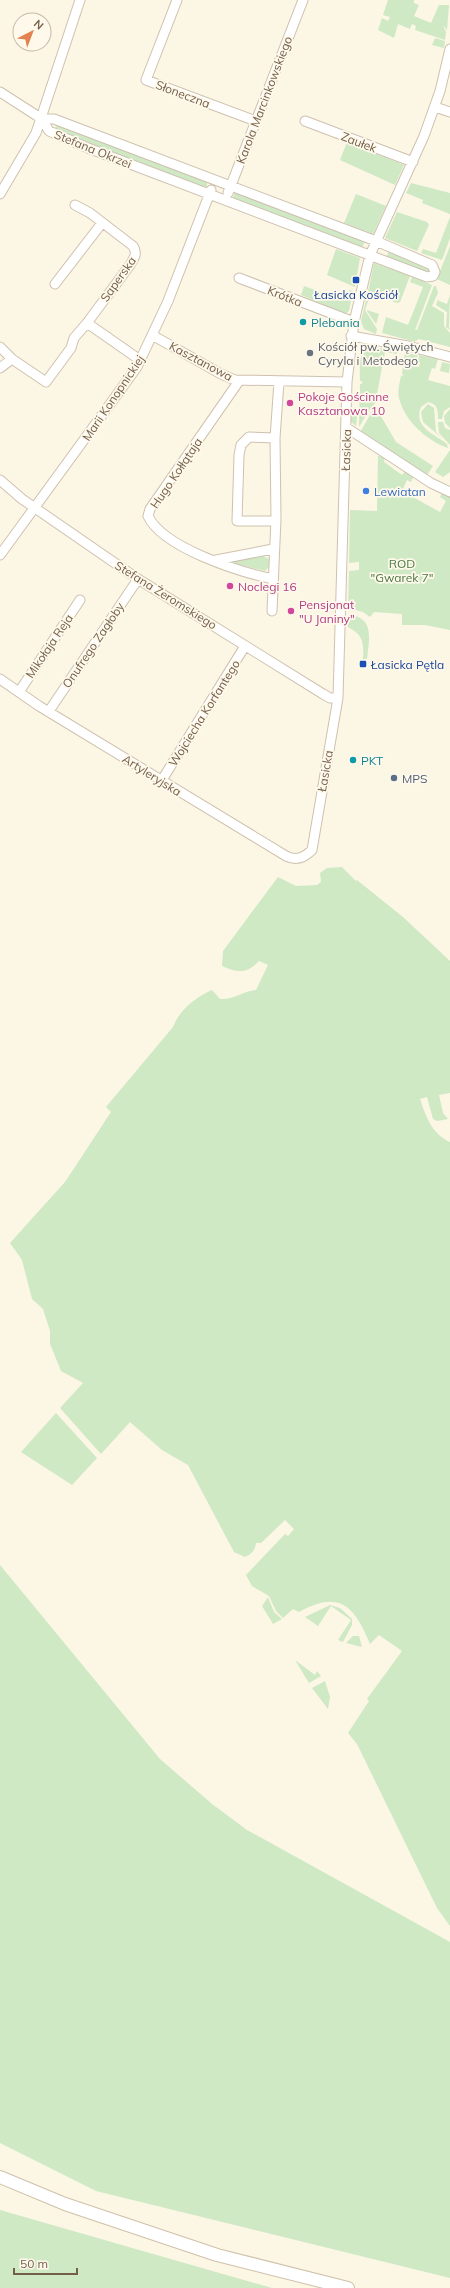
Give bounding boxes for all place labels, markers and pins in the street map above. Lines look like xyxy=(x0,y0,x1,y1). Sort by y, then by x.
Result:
marker: Łasicka Kościół xyxy=(351,275,361,285)
place label: Łasicka Kościół xyxy=(313,287,399,302)
place label: Plebania xyxy=(311,315,360,330)
marker: Plebania xyxy=(298,317,308,327)
place label: Kościół pw. Świętych Cyryla i Metodego xyxy=(318,339,433,368)
marker: Kościół pw. Świętych Cyryla i Metodego xyxy=(305,348,315,358)
place label: Pokoje Gościnne Kasztanowa 10 xyxy=(298,389,389,418)
marker: Pokoje Gościnne Kasztanowa 10 xyxy=(285,398,295,408)
place label: Lewiatan xyxy=(374,484,426,499)
marker: Lewiatan xyxy=(361,486,371,496)
place label: Noclegi 16 xyxy=(238,579,297,594)
marker: Noclegi 16 xyxy=(225,581,235,591)
place label: Pensjonat "U Janiny" xyxy=(299,597,355,626)
marker: Pensjonat "U Janiny" xyxy=(286,606,296,616)
place label: Łasicka Pętla xyxy=(370,657,444,672)
marker: Łasicka Pętla xyxy=(358,659,368,669)
place label: PKT xyxy=(361,753,384,768)
marker: PKT xyxy=(348,755,358,765)
place label: MPS xyxy=(402,771,428,786)
marker: MPS xyxy=(389,773,399,783)

